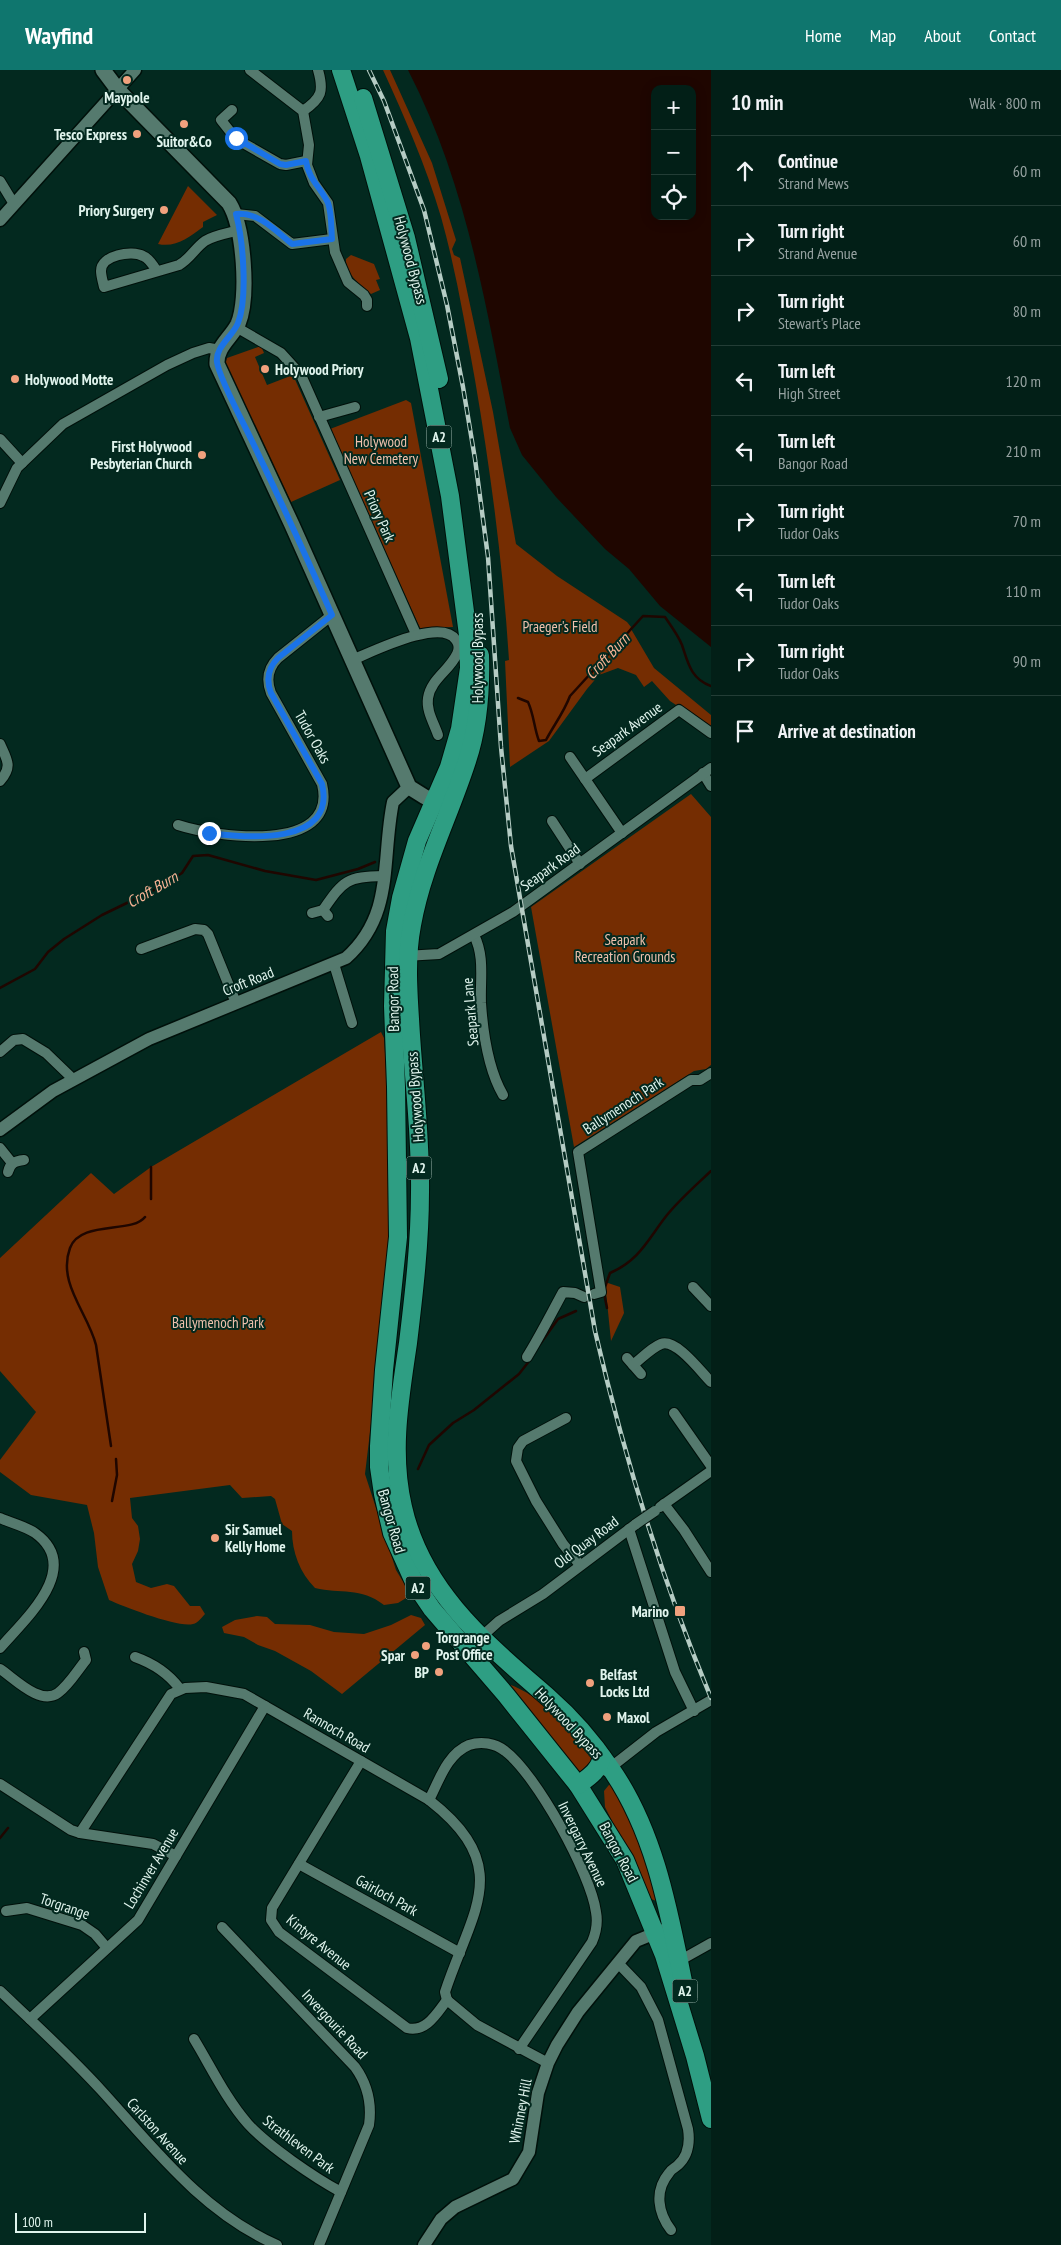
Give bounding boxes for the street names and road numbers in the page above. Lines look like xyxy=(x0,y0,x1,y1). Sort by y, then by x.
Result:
street label: Holywood Bypass xyxy=(390,214,432,306)
road number: A2 xyxy=(426,426,452,448)
street label: Priory Park xyxy=(360,487,400,545)
street label: Holywood Bypass xyxy=(468,613,487,703)
street label: Seapark Avenue xyxy=(588,697,666,761)
street label: Tudor Oaks xyxy=(291,707,335,767)
street label: Seapark Road xyxy=(516,839,584,895)
street label: Croft Road xyxy=(220,962,276,1000)
street label: Bangor Road xyxy=(383,966,403,1032)
street label: Seapark Lane xyxy=(458,977,482,1047)
street label: Holywood Bypass xyxy=(402,1051,428,1143)
street label: Ballymenoch Park xyxy=(579,1072,667,1138)
road number: A2 xyxy=(406,1156,432,1180)
street label: Bangor Road xyxy=(374,1487,410,1555)
street label: Old Quay Road xyxy=(550,1512,622,1572)
road number: A2 xyxy=(406,1576,430,1600)
street label: Holywood Bypass xyxy=(531,1683,607,1763)
street label: Rannoch Road xyxy=(300,1703,374,1757)
street label: Invergarry Avenue xyxy=(554,1798,612,1890)
street label: Bangor Road xyxy=(595,1819,643,1885)
street label: Lochinver Avenue xyxy=(120,1824,182,1912)
street label: Gairloch Park xyxy=(353,1870,422,1920)
street label: Torgrange xyxy=(38,1889,92,1923)
street label: Kintyre Avenue xyxy=(283,1910,355,1974)
road number: A2 xyxy=(672,1980,698,2002)
street label: Invergourie Road xyxy=(298,1985,372,2063)
street label: Whinney Hill xyxy=(504,2076,536,2145)
street label: Carlston Avenue xyxy=(123,2094,193,2168)
street label: Strathleven Park xyxy=(259,2111,339,2177)

